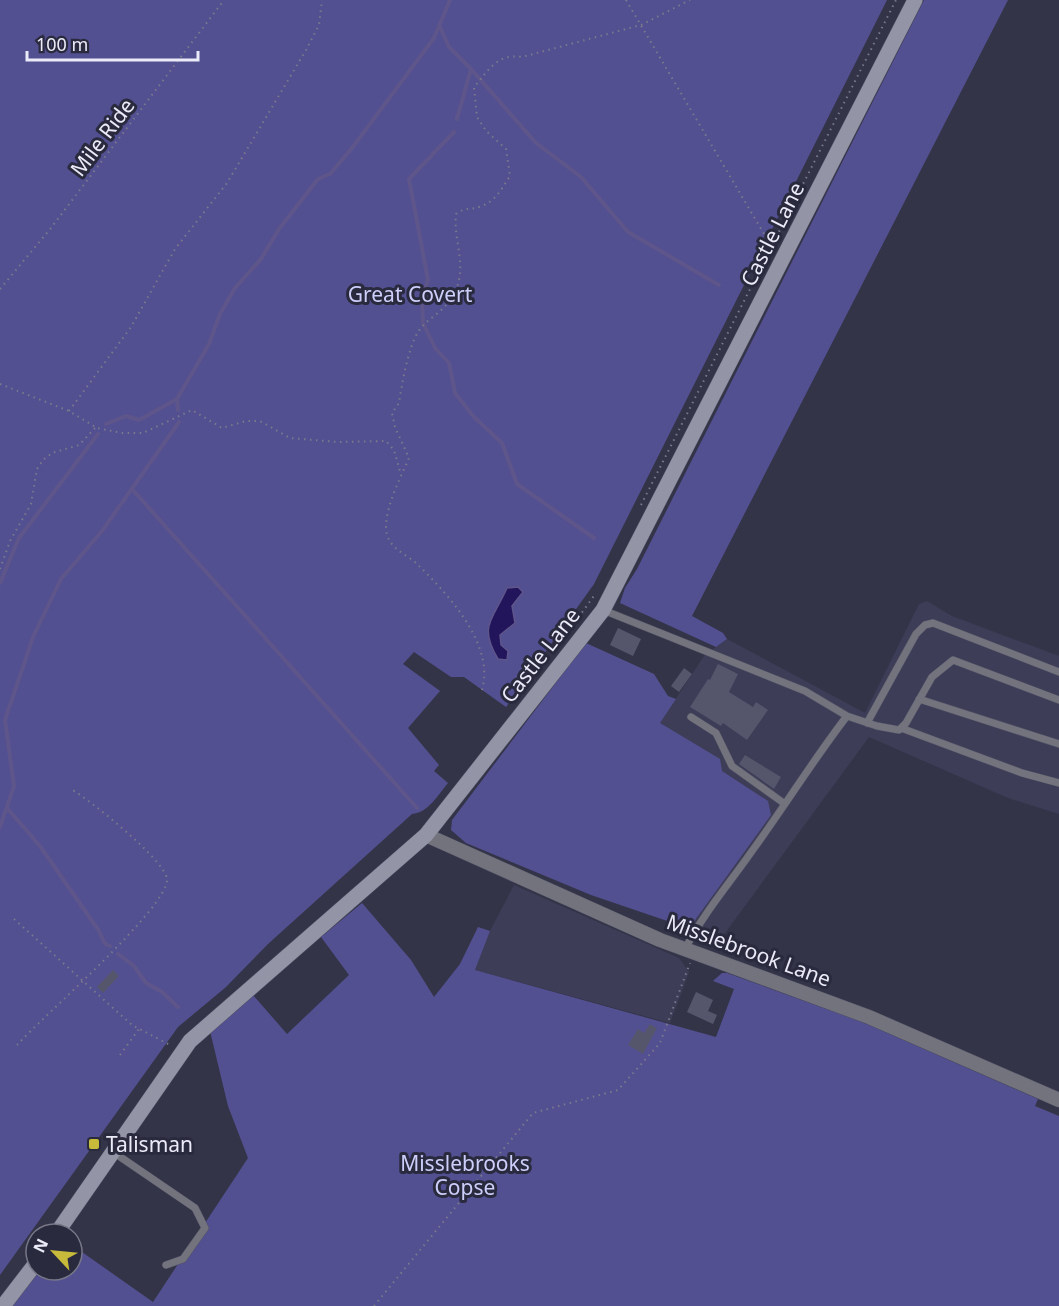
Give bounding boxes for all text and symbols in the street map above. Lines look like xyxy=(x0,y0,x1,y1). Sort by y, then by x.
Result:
scale bar xyxy=(27,24,198,62)
text: 100 m xyxy=(36,32,88,56)
street label: Mile Ride xyxy=(64,92,140,182)
street label: Castle Lane xyxy=(734,177,810,291)
park label: Great Covert xyxy=(348,280,473,308)
street label: Castle Lane xyxy=(494,602,586,708)
street label: Misslebrook Lane xyxy=(663,907,835,993)
place label: Talisman xyxy=(106,1130,193,1158)
marker: Talisman xyxy=(87,1137,101,1151)
park label: Misslebrooks Copse xyxy=(400,1149,530,1201)
north arrow xyxy=(24,1222,84,1282)
text: N xyxy=(28,1235,53,1256)

